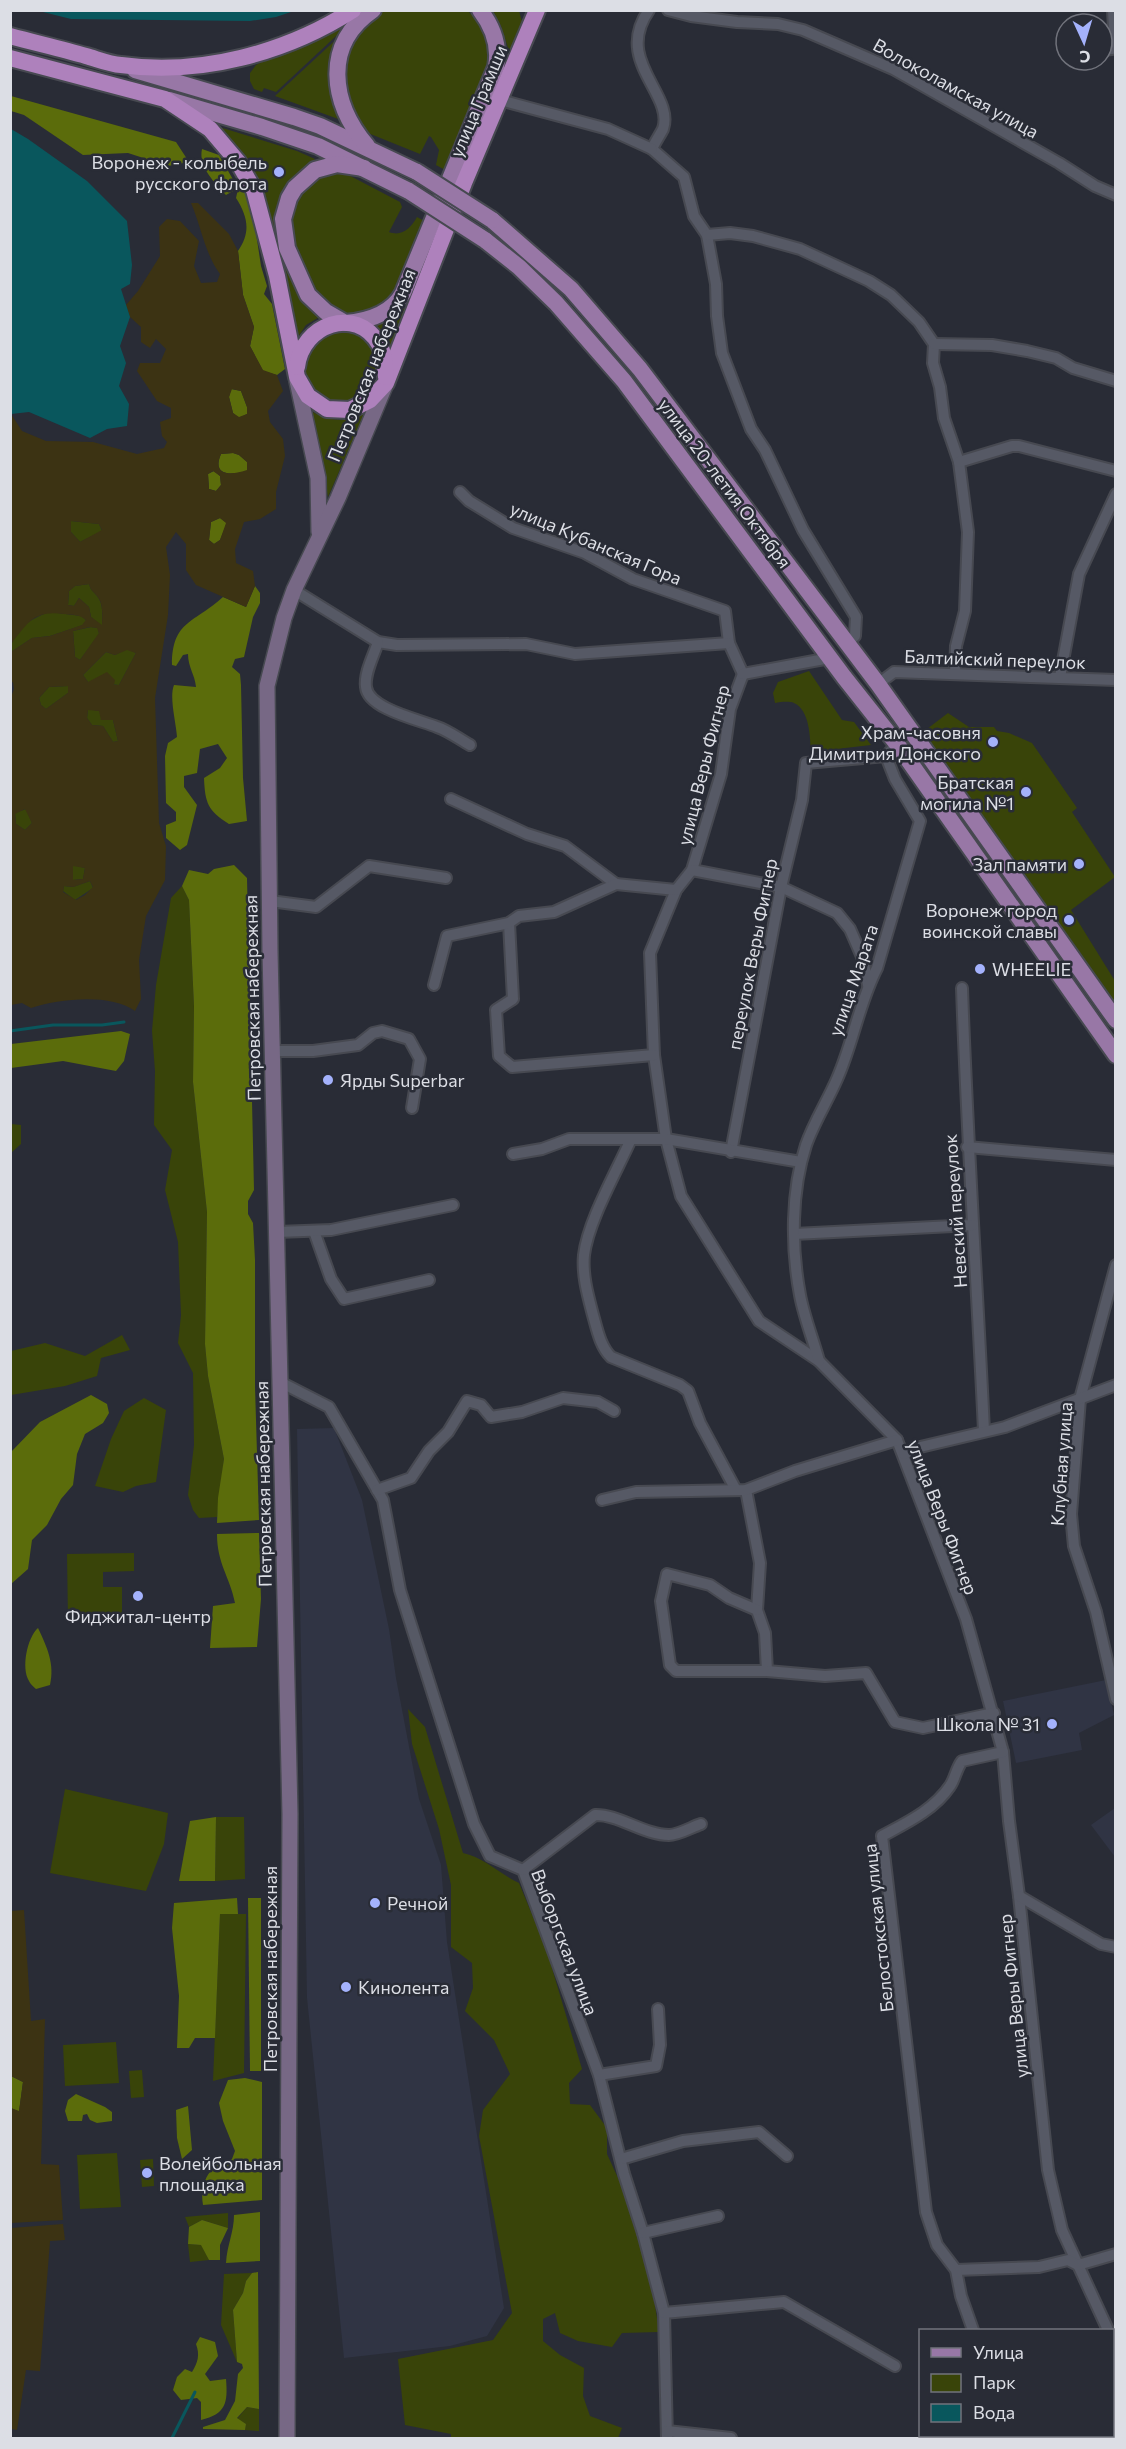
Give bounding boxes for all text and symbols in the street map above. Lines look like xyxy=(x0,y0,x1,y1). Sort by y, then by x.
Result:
north arrow xyxy=(1054,12,1114,72)
street label: Волоколамская улица xyxy=(869,33,1043,143)
street label: улица Грамши xyxy=(445,42,511,160)
text: С xyxy=(1079,48,1091,67)
place label: Воронеж - колыбель русского флота xyxy=(91,151,267,194)
marker: Воронеж - колыбель русского флота xyxy=(272,165,286,179)
street label: Петровская набережная xyxy=(322,265,420,465)
street label: улица 20-летия Октября xyxy=(654,394,796,572)
street label: улица Кубанская Гора xyxy=(507,497,685,589)
street label: Балтийский переулок xyxy=(904,645,1087,673)
street label: улица Веры Фигнер xyxy=(672,682,734,848)
place label: Храм-часовня Димитрия Донского xyxy=(809,721,981,764)
marker: Храм-часовня Димитрия Донского xyxy=(986,735,1000,749)
place label: Братская могила №1 xyxy=(920,771,1014,814)
marker: Братская могила №1 xyxy=(1019,785,1033,799)
place label: Зал памяти xyxy=(973,853,1067,875)
street label: переулок Веры Фигнер xyxy=(723,856,781,1052)
marker: Зал памяти xyxy=(1072,857,1086,871)
street label: Петровская набережная xyxy=(239,895,265,1101)
place label: Воронеж город воинской славы xyxy=(922,899,1057,942)
marker: Воронеж город воинской славы xyxy=(1062,913,1076,927)
street label: улица Марата xyxy=(824,921,882,1039)
place label: WHEELIE xyxy=(992,958,1071,980)
marker: WHEELIE xyxy=(973,962,987,976)
place label: Ярды Superbar xyxy=(340,1069,465,1091)
marker: Ярды Superbar xyxy=(321,1073,335,1087)
street label: Невский переулок xyxy=(939,1133,971,1289)
street label: Петровская набережная xyxy=(250,1381,276,1587)
street label: Клубная улица xyxy=(1046,1401,1076,1527)
street label: улица Веры Фигнер xyxy=(903,1436,983,1598)
marker: Фиджитал-центр xyxy=(131,1589,145,1603)
place label: Фиджитал-центр xyxy=(65,1605,211,1627)
place label: Школа № 31 xyxy=(936,1713,1040,1735)
marker: Школа № 31 xyxy=(1045,1717,1059,1731)
street label: Белостокская улица xyxy=(858,1843,898,2013)
street label: Петровская набережная xyxy=(259,1866,281,2072)
street label: Выборгская улица xyxy=(527,1866,603,2018)
place label: Речной xyxy=(387,1892,448,1914)
marker: Речной xyxy=(368,1896,382,1910)
street label: улица Веры Фигнер xyxy=(993,1913,1033,2079)
place label: Кинолента xyxy=(358,1976,449,1998)
marker: Кинолента xyxy=(339,1980,353,1994)
place label: Волейбольная площадка xyxy=(159,2152,282,2195)
marker: Волейбольная площадка xyxy=(140,2166,154,2180)
legend xyxy=(919,2329,1114,2437)
text: Улица xyxy=(973,2341,1024,2363)
text: Парк xyxy=(973,2371,1016,2393)
text: Вода xyxy=(973,2401,1015,2423)

